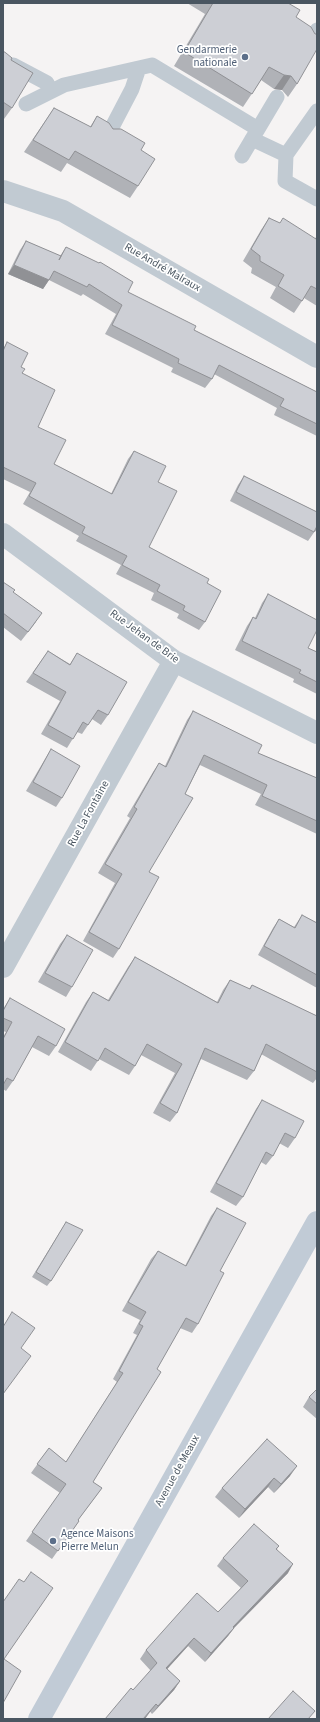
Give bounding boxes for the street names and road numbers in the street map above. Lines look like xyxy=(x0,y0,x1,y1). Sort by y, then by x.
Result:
street label: Rue André Malraux xyxy=(122,241,202,295)
street label: Rue Jehan de Brie xyxy=(107,607,181,667)
street label: Rue La Fontaine xyxy=(65,779,113,849)
street label: Avenue de Meaux xyxy=(153,1433,203,1509)

